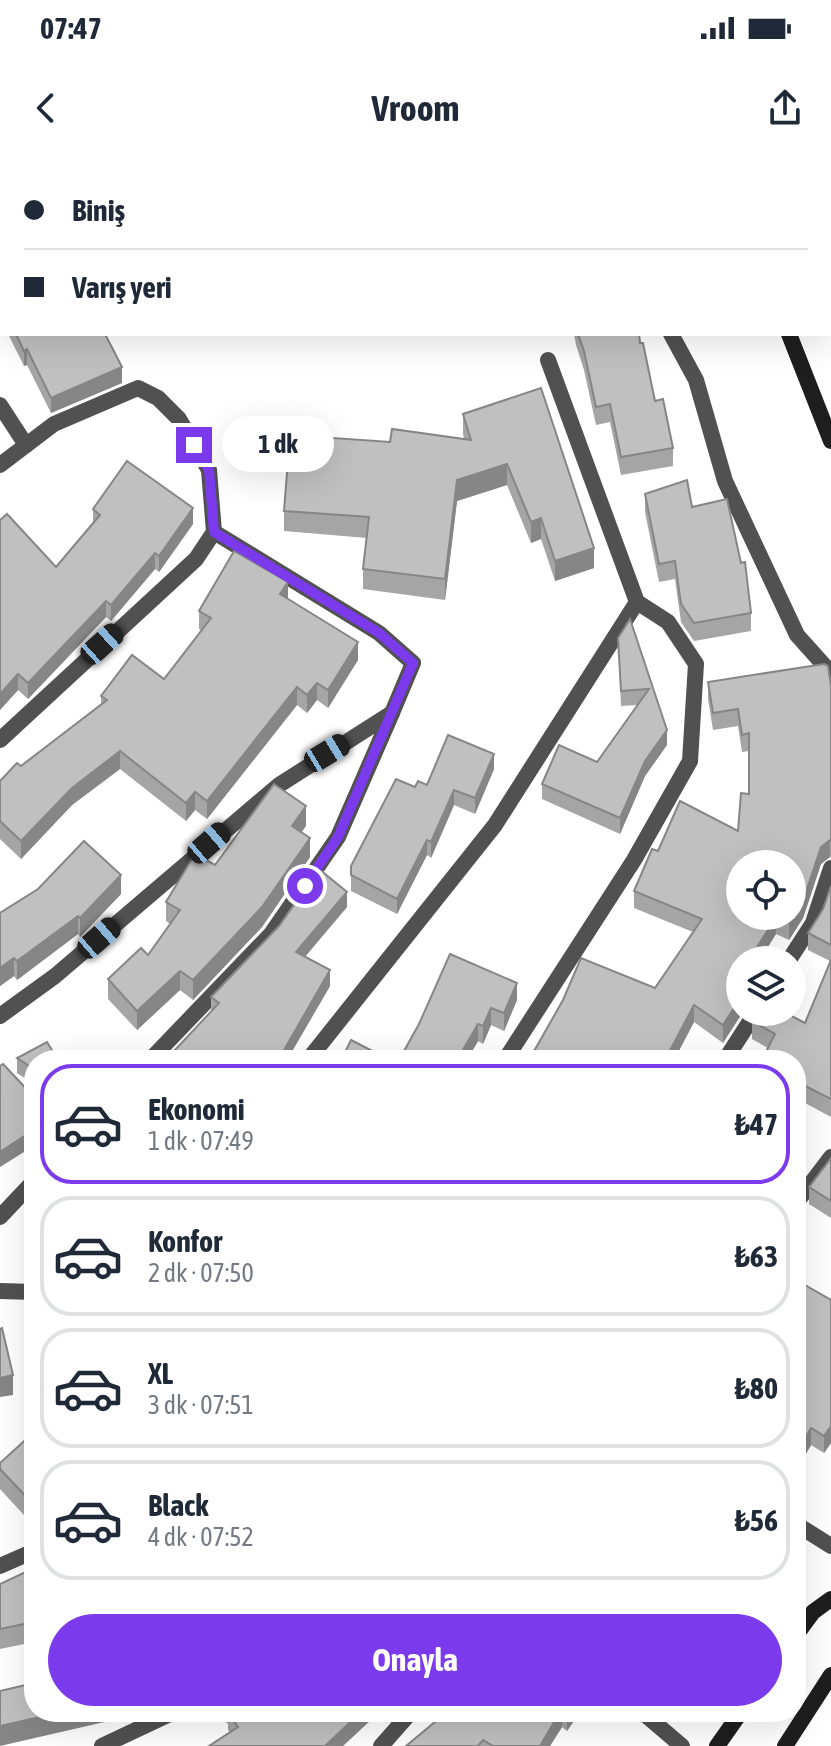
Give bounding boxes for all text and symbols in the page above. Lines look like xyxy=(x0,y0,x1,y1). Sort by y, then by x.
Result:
text: 07:47 xyxy=(40,11,102,45)
icon: back xyxy=(24,86,68,130)
icon: share xyxy=(763,86,807,130)
text: Vroom xyxy=(371,87,460,129)
text: Biniş xyxy=(72,193,125,227)
text: Varış yeri xyxy=(72,270,172,304)
callout: 1 dk xyxy=(222,417,334,473)
route end xyxy=(176,427,212,463)
text: 1 dk xyxy=(258,429,298,459)
car xyxy=(76,619,128,669)
car xyxy=(300,730,354,776)
car xyxy=(183,818,235,868)
map controls xyxy=(726,850,806,1026)
button: locate xyxy=(726,850,806,930)
route start xyxy=(287,868,323,904)
car xyxy=(73,913,125,963)
button: layers xyxy=(726,946,806,1026)
icon: car xyxy=(52,1088,124,1160)
text: Ekonomi xyxy=(148,1092,245,1126)
text: ₺47 xyxy=(735,1107,778,1141)
text: 1 dk · 07:49 xyxy=(148,1126,254,1156)
icon: car xyxy=(52,1220,124,1292)
text: Konfor xyxy=(148,1224,222,1258)
text: ₺63 xyxy=(735,1239,778,1273)
text: 2 dk · 07:50 xyxy=(148,1258,254,1288)
icon: car xyxy=(52,1352,124,1424)
text: XL xyxy=(148,1356,173,1390)
text: ₺80 xyxy=(735,1371,778,1405)
text: 3 dk · 07:51 xyxy=(148,1390,254,1420)
icon: car xyxy=(52,1484,124,1556)
text: Black xyxy=(148,1488,208,1522)
text: ₺56 xyxy=(735,1503,778,1537)
text: 4 dk · 07:52 xyxy=(148,1522,254,1552)
button: Onayla xyxy=(48,1614,782,1706)

